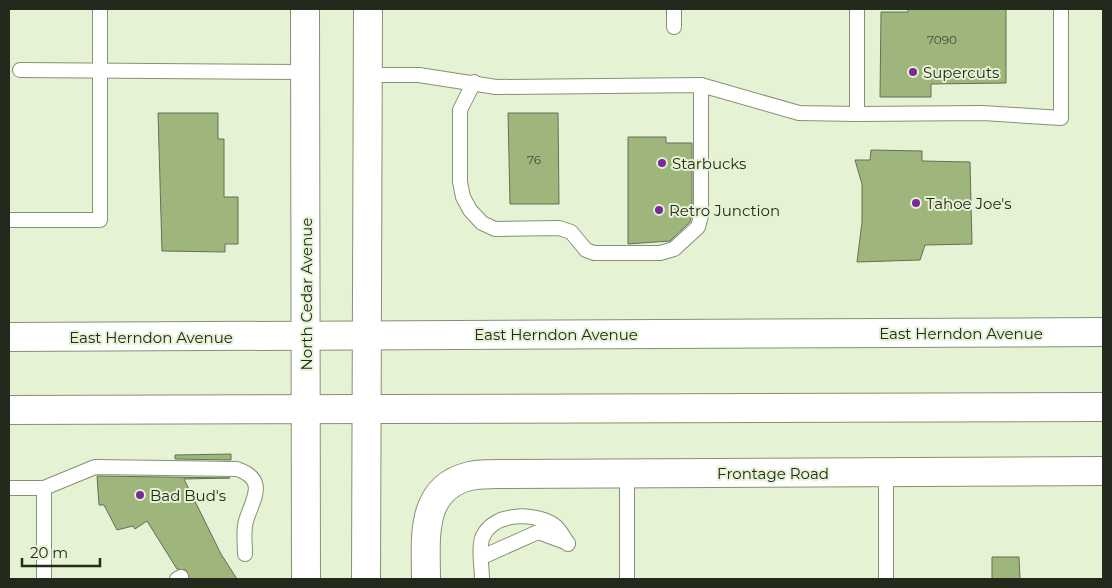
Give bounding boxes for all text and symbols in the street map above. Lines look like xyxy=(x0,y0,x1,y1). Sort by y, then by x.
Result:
house number: 7090 xyxy=(927,32,957,47)
place label: Supercuts xyxy=(923,63,999,82)
marker: Supercuts xyxy=(907,66,919,78)
house number: 76 xyxy=(527,152,541,167)
place label: Starbucks xyxy=(672,154,746,173)
marker: Starbucks xyxy=(656,157,668,169)
place label: Tahoe Joe's xyxy=(926,194,1012,213)
marker: Tahoe Joe's xyxy=(910,197,922,209)
place label: Retro Junction xyxy=(669,201,780,220)
marker: Retro Junction xyxy=(653,204,665,216)
street label: North Cedar Avenue xyxy=(297,218,316,370)
street label: East Herndon Avenue xyxy=(879,324,1043,343)
street label: East Herndon Avenue xyxy=(474,325,638,344)
street label: East Herndon Avenue xyxy=(69,328,233,347)
street label: Frontage Road xyxy=(717,464,829,483)
place label: Bad Bud's xyxy=(150,486,226,505)
marker: Bad Bud's xyxy=(134,489,146,501)
scale bar xyxy=(22,536,100,568)
text: 20 m xyxy=(30,543,68,562)

